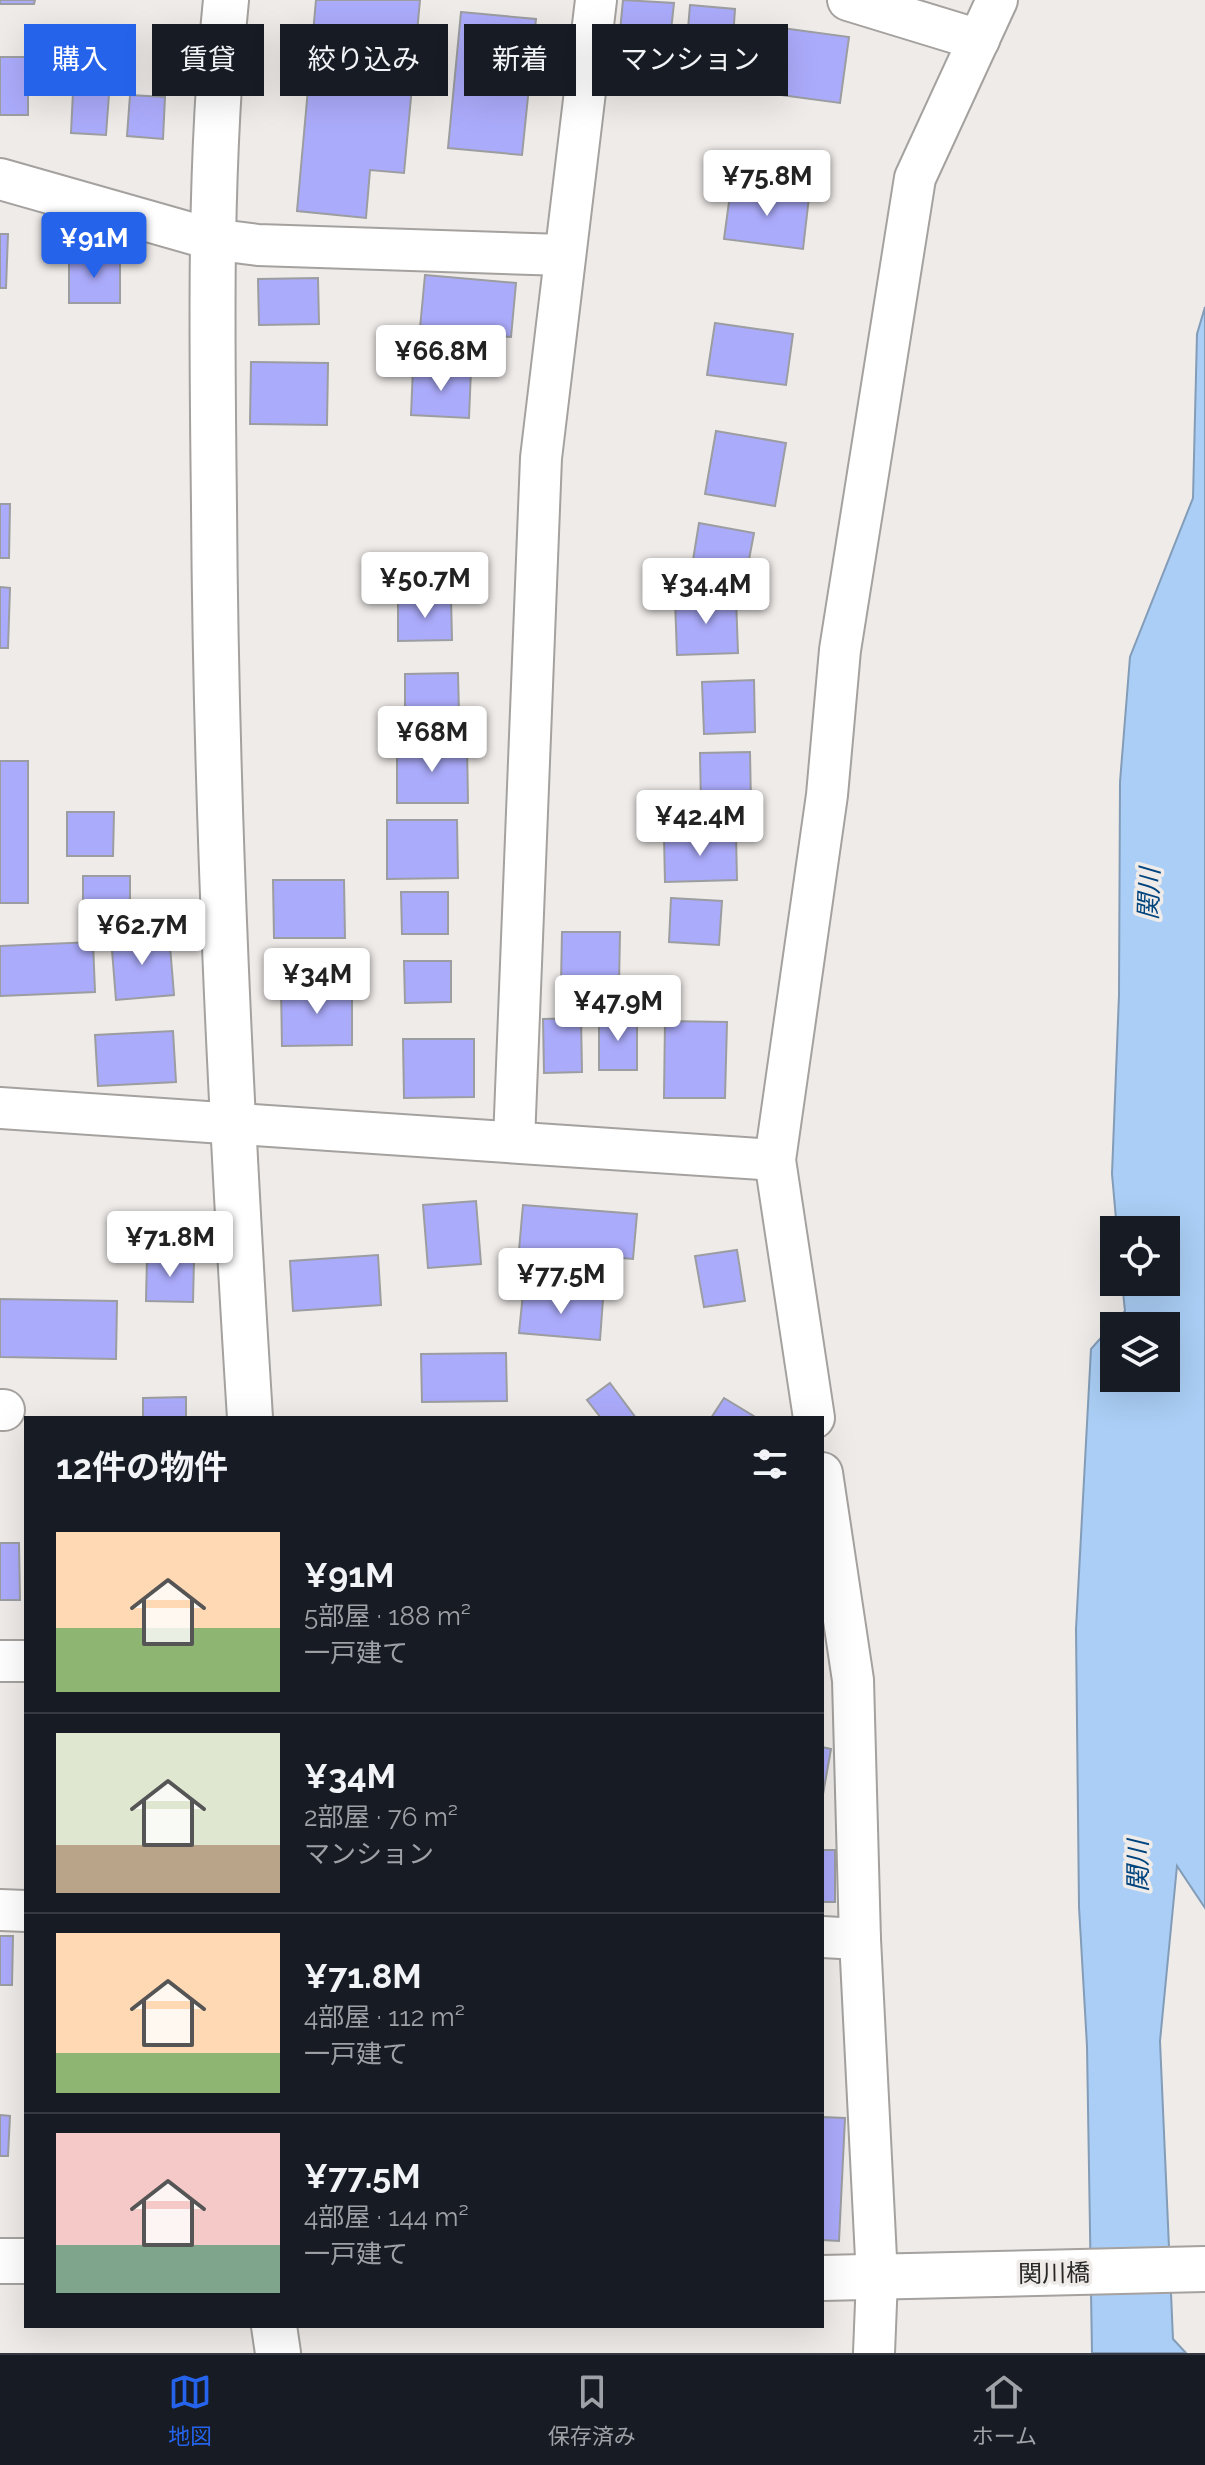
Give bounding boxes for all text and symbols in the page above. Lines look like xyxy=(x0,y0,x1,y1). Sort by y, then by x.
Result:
chip: 購入 xyxy=(24,24,136,96)
chip: 賃貸 xyxy=(152,24,264,96)
chip: 絞り込み xyxy=(280,24,448,96)
chip: 新着 xyxy=(464,24,576,96)
chip: マンション xyxy=(592,24,788,96)
pin: ¥75.8M xyxy=(702,150,832,218)
text: ¥75.8M xyxy=(721,161,813,191)
pin: ¥91M xyxy=(47,212,141,280)
text: ¥91M xyxy=(59,223,129,253)
pin: ¥66.8M xyxy=(376,325,506,393)
text: ¥66.8M xyxy=(394,336,488,366)
pin: ¥50.7M xyxy=(360,552,490,620)
pin: ¥34.4M xyxy=(641,558,771,626)
text: ¥50.7M xyxy=(379,563,471,593)
text: ¥34.4M xyxy=(660,569,752,599)
pin: ¥68M xyxy=(385,706,479,774)
text: ¥68M xyxy=(396,717,468,747)
pin: ¥42.4M xyxy=(635,790,765,858)
text: ¥42.4M xyxy=(654,801,746,831)
water label: 関川 xyxy=(1133,865,1165,921)
pin: ¥62.7M xyxy=(77,899,207,967)
text: ¥62.7M xyxy=(96,910,188,940)
pin: ¥34M xyxy=(270,948,364,1016)
text: ¥34M xyxy=(282,959,352,989)
pin: ¥47.9M xyxy=(553,975,683,1043)
text: ¥47.9M xyxy=(573,986,663,1016)
pin: ¥71.8M xyxy=(105,1211,235,1279)
map controls xyxy=(1100,1216,1180,1392)
button: locate xyxy=(1100,1216,1180,1296)
text: ¥71.8M xyxy=(125,1222,215,1252)
pin: ¥77.5M xyxy=(496,1248,626,1316)
text: ¥77.5M xyxy=(516,1259,606,1289)
button: layers xyxy=(1100,1312,1180,1392)
icon: filters xyxy=(748,1442,792,1486)
text: 12件の物件 xyxy=(56,1447,228,1487)
text: ¥91M xyxy=(304,1555,394,1595)
icon: home xyxy=(120,1564,216,1660)
text: 5部屋 · 188 m² xyxy=(304,1601,471,1631)
text: 一戸建て xyxy=(304,1638,408,1668)
text: ¥34M xyxy=(304,1756,396,1796)
icon: home xyxy=(120,1765,216,1861)
text: 2部屋 · 76 m² xyxy=(304,1802,458,1832)
water label: 関川 xyxy=(1123,1837,1153,1892)
text: マンション xyxy=(304,1839,434,1869)
text: ¥71.8M xyxy=(304,1956,422,1996)
icon: home xyxy=(120,1965,216,2061)
text: 4部屋 · 112 m² xyxy=(304,2002,465,2032)
text: 一戸建て xyxy=(304,2039,408,2069)
text: ¥77.5M xyxy=(304,2156,421,2196)
icon: home xyxy=(120,2165,216,2261)
text: 4部屋 · 144 m² xyxy=(304,2202,469,2232)
text: 一戸建て xyxy=(304,2239,408,2269)
street label: 関川橋 xyxy=(1018,2258,1090,2288)
tab: 地図 xyxy=(168,2370,212,2450)
tab: 保存済み xyxy=(548,2370,636,2450)
tab: ホーム xyxy=(972,2370,1037,2450)

